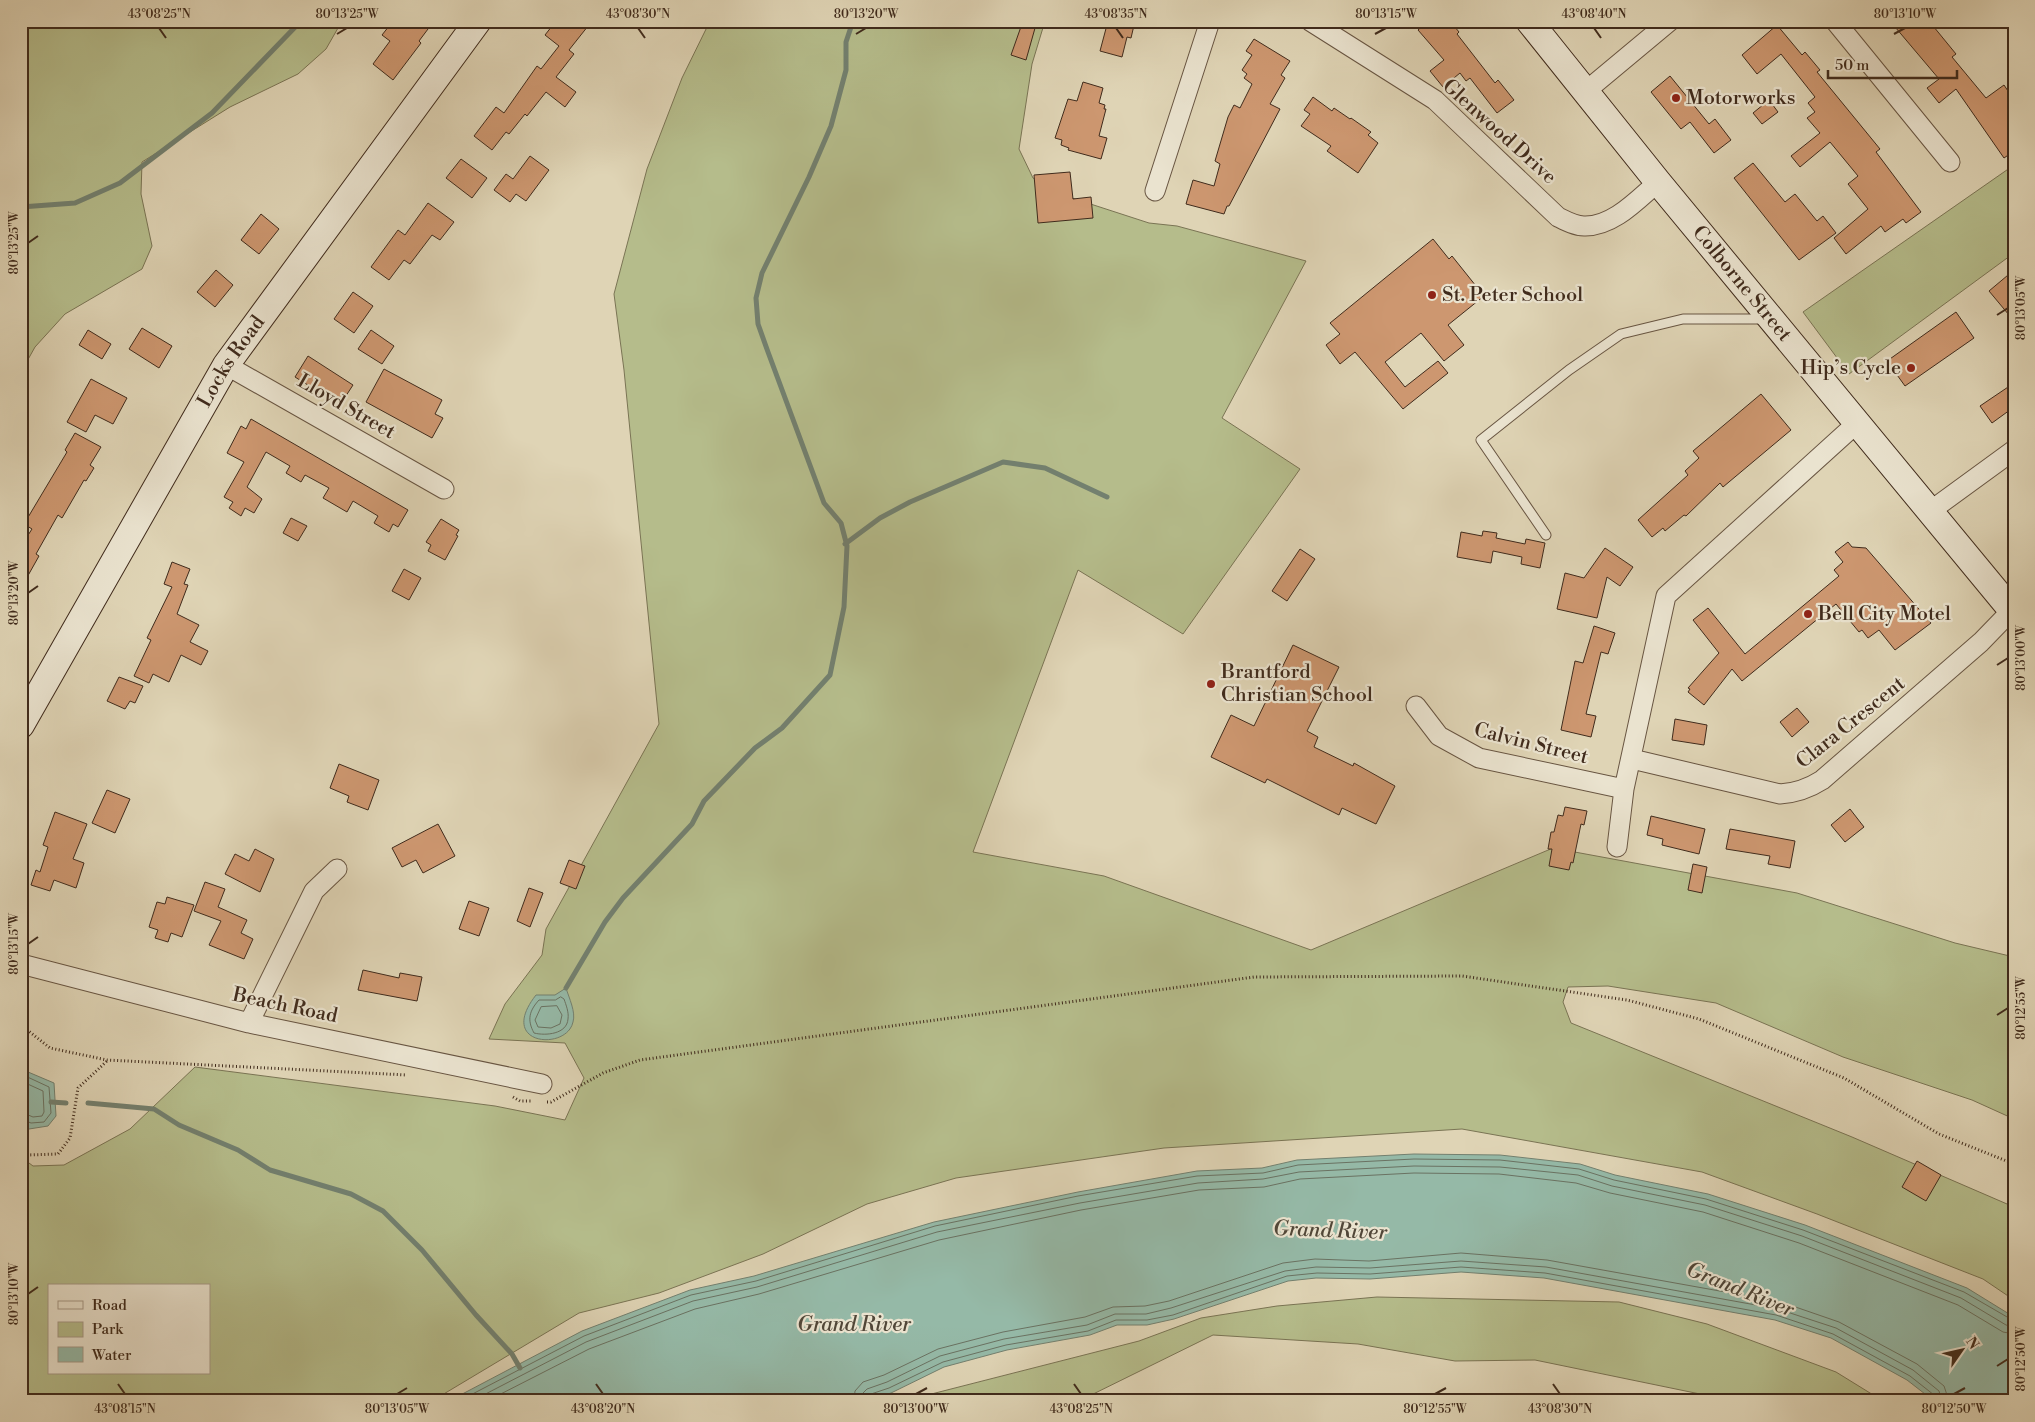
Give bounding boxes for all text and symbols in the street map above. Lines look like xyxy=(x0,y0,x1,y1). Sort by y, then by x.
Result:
text: 43°08'25"N xyxy=(127,7,191,22)
text: 80°13'25"W xyxy=(315,7,380,22)
text: 43°08'30"N xyxy=(606,7,670,22)
text: 80°13'20"W xyxy=(834,7,899,22)
text: 43°08'35"N xyxy=(1084,7,1148,22)
text: 80°13'15"W xyxy=(1355,7,1418,22)
text: 43°08'40"N xyxy=(1562,7,1627,22)
text: 80°13'10"W xyxy=(1874,7,1937,22)
scale bar xyxy=(1828,48,1956,80)
text: 50 m xyxy=(1835,56,1869,75)
street label: Glenwood Drive xyxy=(1437,74,1561,190)
place label: Motorworks xyxy=(1686,86,1795,111)
marker: Motorworks xyxy=(1670,92,1682,104)
text: 80°13'25"W xyxy=(7,210,22,275)
street label: Colborne Street xyxy=(1687,220,1797,347)
text: 80°13'05"W xyxy=(2014,275,2029,340)
place label: St. Peter School xyxy=(1442,283,1583,308)
marker: St. Peter School xyxy=(1426,289,1438,301)
street label: Locks Road xyxy=(192,310,271,412)
place label: Hip’s Cycle xyxy=(1800,356,1901,381)
marker: Hip’s Cycle xyxy=(1905,362,1917,374)
street label: Lloyd Street xyxy=(292,369,400,445)
text: 80°13'20"W xyxy=(7,560,22,625)
place label: Bell City Motel xyxy=(1817,602,1951,627)
marker: Bell City Motel xyxy=(1802,608,1814,620)
text: 80°13'00"W xyxy=(2014,624,2029,691)
place label: Brantford Christian School xyxy=(1220,660,1373,708)
street label: Clara Crescent xyxy=(1792,671,1910,775)
marker: Brantford Christian School xyxy=(1205,678,1217,690)
street label: Calvin Street xyxy=(1471,718,1591,770)
text: 80°13'15"W xyxy=(7,912,22,975)
text: 80°12'55"W xyxy=(2014,975,2029,1040)
street label: Beach Road xyxy=(229,982,340,1029)
water label: Grand River xyxy=(1273,1216,1389,1246)
water label: Grand River xyxy=(1682,1257,1799,1324)
text: 80°13'10"W xyxy=(7,1262,22,1325)
legend xyxy=(48,1284,210,1374)
text: Road xyxy=(92,1296,127,1315)
water label: Grand River xyxy=(797,1312,912,1338)
text: Park xyxy=(92,1320,124,1339)
north arrow xyxy=(1938,1324,1988,1374)
text: 80°12'50"W xyxy=(2014,1325,2029,1391)
text: N xyxy=(1961,1334,1983,1353)
text: Water xyxy=(91,1346,132,1365)
text: 43°08'15"N xyxy=(94,1402,156,1417)
text: 80°13'05"W xyxy=(365,1402,430,1417)
text: 43°08'20"N xyxy=(571,1402,635,1417)
text: 80°13'00"W xyxy=(883,1402,950,1417)
text: 43°08'25"N xyxy=(1049,1402,1113,1417)
text: 80°12'55"W xyxy=(1403,1402,1468,1417)
text: 43°08'30"N xyxy=(1528,1402,1592,1417)
text: 80°12'50"W xyxy=(1922,1402,1988,1417)

